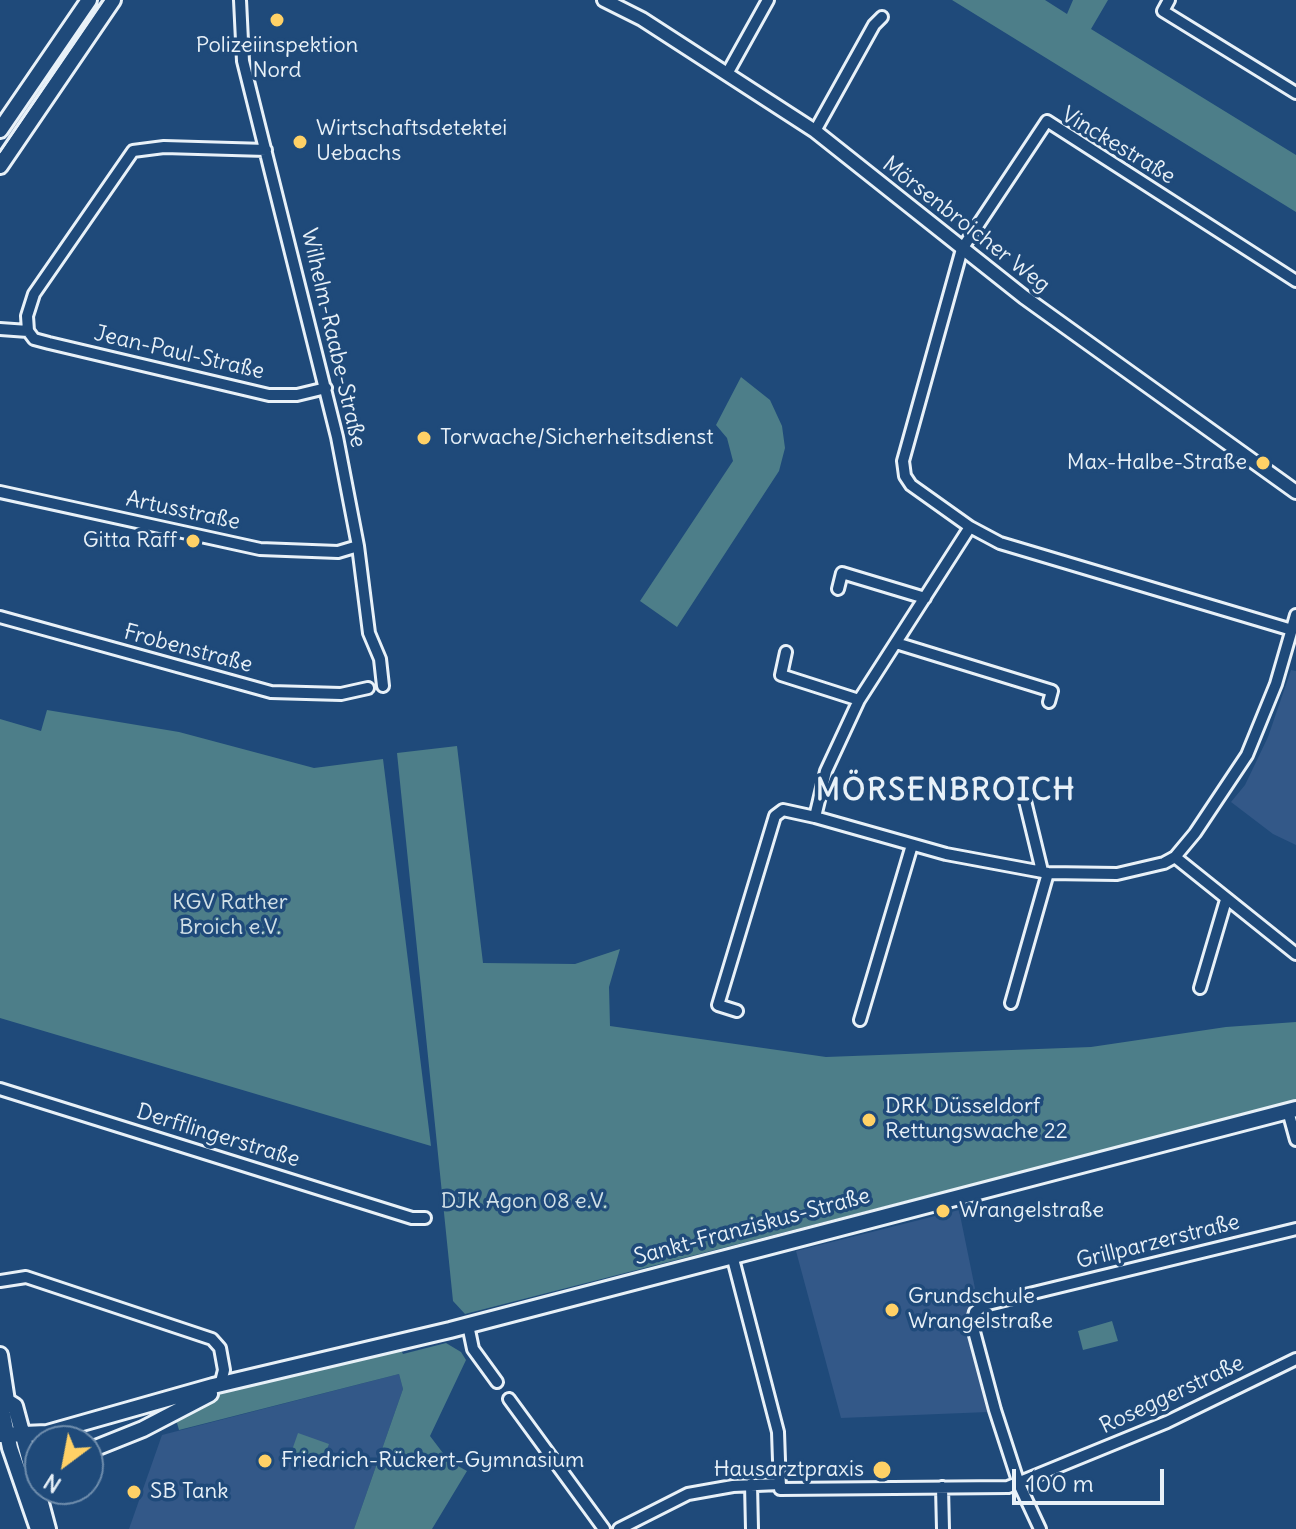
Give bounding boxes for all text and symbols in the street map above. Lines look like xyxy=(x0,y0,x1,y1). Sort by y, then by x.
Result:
marker: Polizeiinspektion Nord xyxy=(268,11,286,29)
place label: Polizeiinspektion Nord xyxy=(196,33,358,84)
street label: Vinckestraße xyxy=(1056,102,1180,190)
place label: Wirtschaftsdetektei Uebachs xyxy=(316,116,507,168)
marker: Wirtschaftsdetektei Uebachs xyxy=(291,133,309,151)
street label: Mörsenbroicher Weg xyxy=(877,151,1055,299)
street label: Wilhelm-Raabe-Straße xyxy=(295,226,371,450)
street label: Jean-Paul-Straße xyxy=(91,321,267,385)
place label: Torwache/Sicherheitsdienst xyxy=(440,425,714,451)
marker: Torwache/Sicherheitsdienst xyxy=(415,429,433,447)
place label: Max-Halbe-Straße xyxy=(1067,450,1247,476)
marker: Max-Halbe-Straße xyxy=(1254,454,1272,472)
street label: Artusstraße xyxy=(124,486,242,536)
place label: Gitta Raff xyxy=(83,528,177,554)
marker: Gitta Raff xyxy=(184,532,202,550)
street label: Frobenstraße xyxy=(121,619,255,679)
district label: MÖRSENBROICH xyxy=(816,773,1076,809)
park label: KGV Rather Broich e.V. xyxy=(172,890,288,942)
place label: DRK Düsseldorf Rettungswache 22 xyxy=(885,1094,1068,1146)
street label: Derfflingerstraße xyxy=(133,1099,303,1173)
marker: DRK Düsseldorf Rettungswache 22 xyxy=(860,1111,878,1129)
street label: Sankt-Franziskus-Straße xyxy=(631,1183,873,1271)
park label: DJK Agon 08 e.V. xyxy=(441,1189,607,1215)
place label: Wrangelstraße xyxy=(959,1198,1104,1224)
marker: Wrangelstraße xyxy=(934,1202,952,1220)
street label: Grillparzerstraße xyxy=(1074,1209,1242,1275)
place label: Grundschule Wrangelstraße xyxy=(908,1284,1053,1336)
marker: Grundschule Wrangelstraße xyxy=(883,1301,901,1319)
street label: Roseggerstraße xyxy=(1096,1350,1248,1440)
north arrow xyxy=(24,1425,104,1505)
place label: Friedrich-Rückert-Gymnasium xyxy=(281,1448,584,1474)
marker: Friedrich-Rückert-Gymnasium xyxy=(256,1452,274,1470)
scale bar xyxy=(1016,1453,1168,1503)
place label: Hausarztpraxis xyxy=(714,1457,864,1483)
marker: Hausarztpraxis xyxy=(871,1459,893,1481)
text: N xyxy=(38,1468,66,1500)
text: 100 m xyxy=(1026,1468,1094,1498)
place label: SB Tank xyxy=(150,1479,228,1505)
marker: SB Tank xyxy=(125,1483,143,1501)

